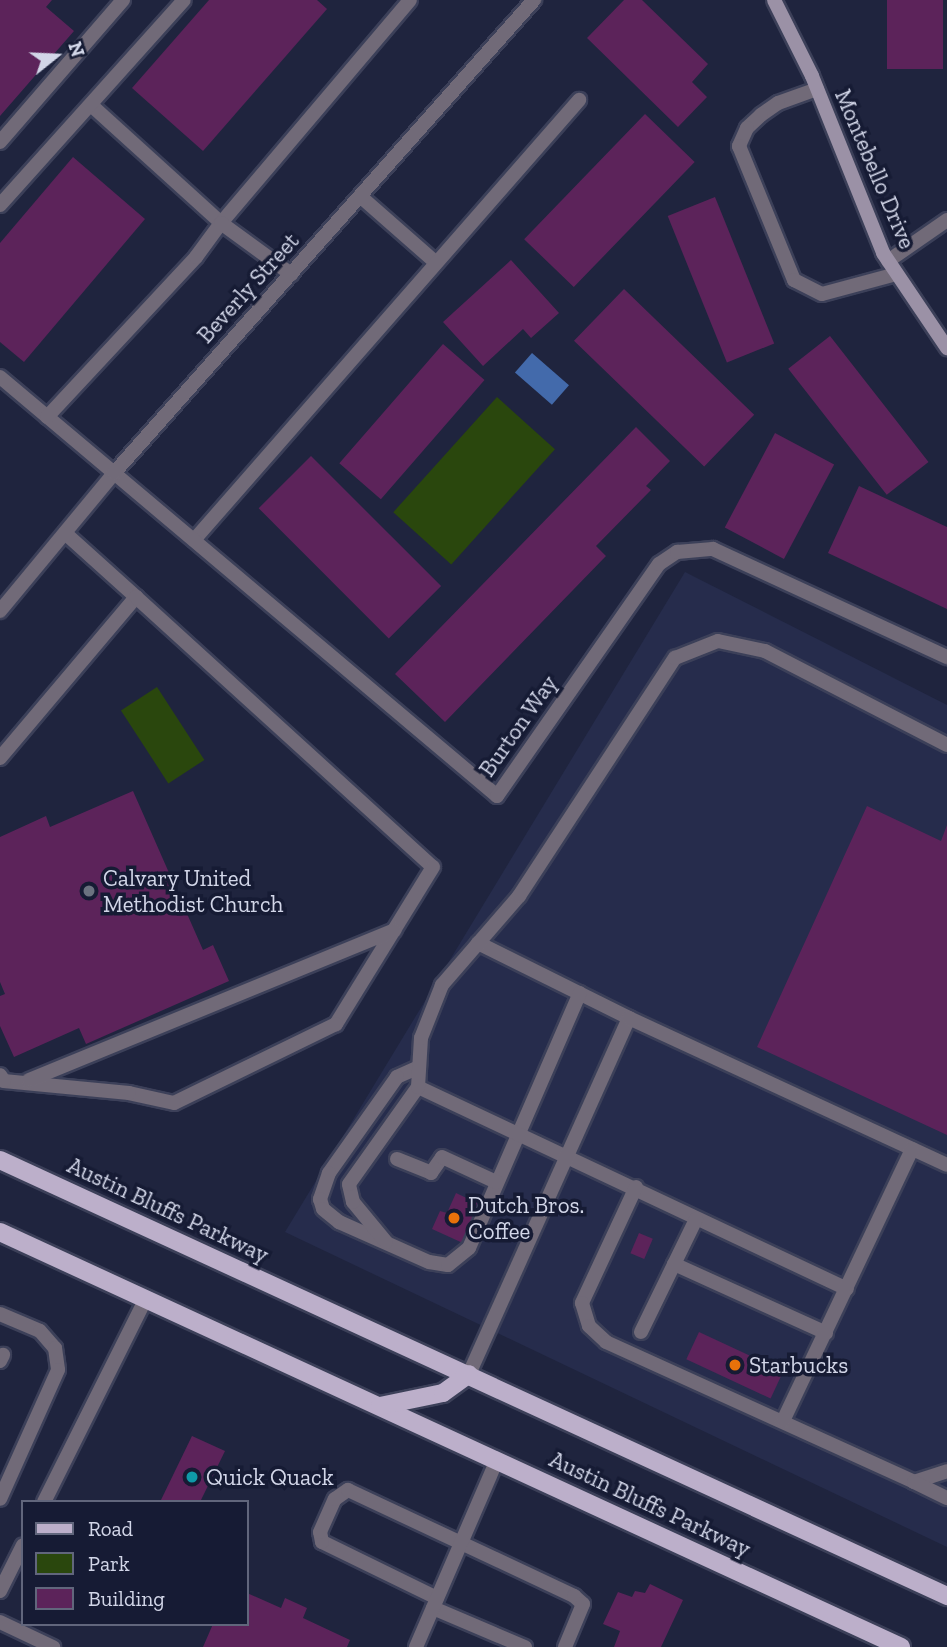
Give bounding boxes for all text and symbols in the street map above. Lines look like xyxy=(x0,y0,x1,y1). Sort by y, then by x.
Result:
north arrow xyxy=(21,21,91,91)
text: N xyxy=(63,39,90,60)
street label: Montebello Drive xyxy=(829,85,921,253)
street label: Beverly Street xyxy=(191,227,305,349)
street label: Burton Way xyxy=(473,670,563,782)
place label: Calvary United Methodist Church xyxy=(103,864,283,918)
marker: Calvary United Methodist Church xyxy=(81,883,97,899)
street label: Austin Bluffs Parkway xyxy=(63,1151,273,1269)
place label: Dutch Bros. Coffee xyxy=(468,1191,585,1245)
marker: Dutch Bros. Coffee xyxy=(446,1210,462,1226)
place label: Starbucks xyxy=(749,1351,848,1379)
marker: Starbucks xyxy=(727,1357,743,1373)
street label: Austin Bluffs Parkway xyxy=(545,1445,755,1563)
place label: Quick Quack xyxy=(206,1463,334,1491)
marker: Quick Quack xyxy=(184,1469,200,1485)
legend xyxy=(21,1500,248,1626)
text: Road xyxy=(88,1516,133,1541)
text: Park xyxy=(88,1551,130,1576)
text: Building xyxy=(88,1586,165,1611)

